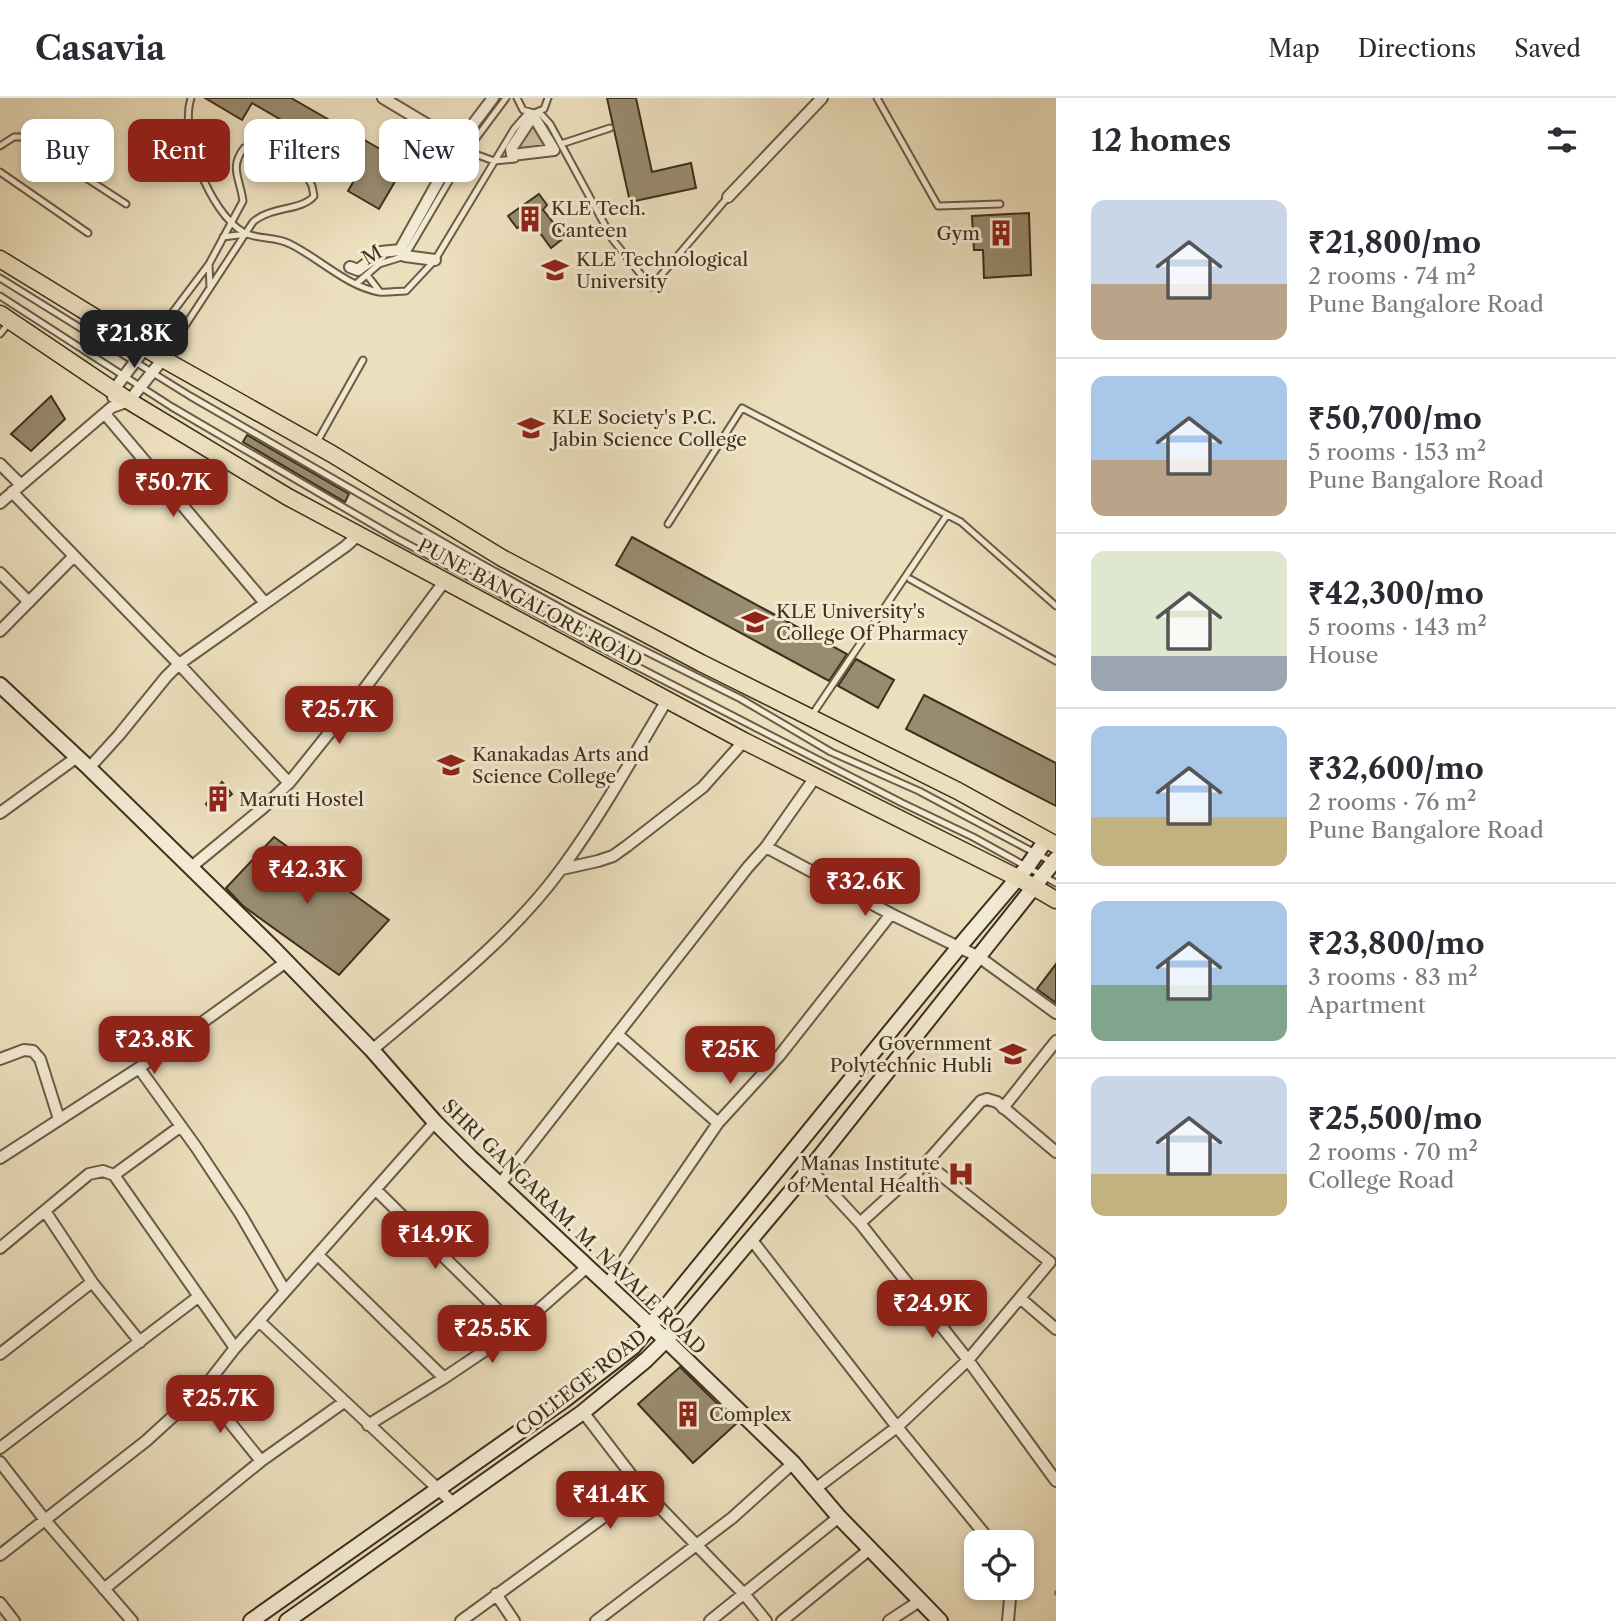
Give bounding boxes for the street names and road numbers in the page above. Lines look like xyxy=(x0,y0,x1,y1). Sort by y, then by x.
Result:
street label: M xyxy=(358,240,386,270)
street label: PUNE BANGALORE ROAD xyxy=(414,534,646,672)
street label: SHRI GANGARAM. M. NAVALE ROAD xyxy=(437,1095,711,1359)
street label: COLLEGE ROAD xyxy=(511,1325,651,1441)

